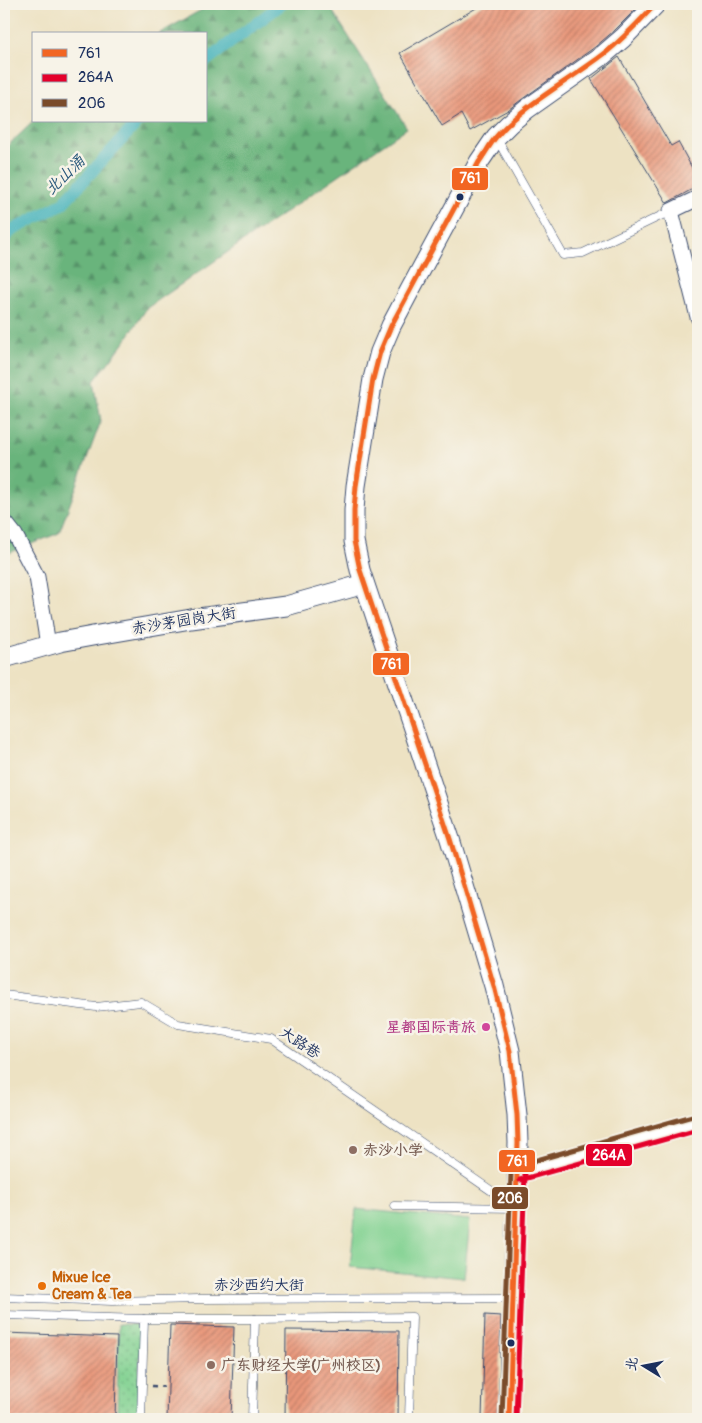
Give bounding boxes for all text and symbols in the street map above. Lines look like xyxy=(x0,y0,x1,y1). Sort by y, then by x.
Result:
legend xyxy=(32,32,208,122)
text: 761 xyxy=(78,44,101,63)
text: 264A xyxy=(78,68,114,87)
text: 206 xyxy=(78,94,105,113)
water label: 北山涌 xyxy=(41,150,90,199)
line badge: 761 xyxy=(451,167,489,191)
text: 761 xyxy=(459,170,481,187)
unlabelled marker xyxy=(455,192,465,202)
street label: 赤沙茅园岗大街 xyxy=(131,603,237,639)
line badge: 761 xyxy=(372,652,410,676)
text: 761 xyxy=(380,656,402,673)
place label: 星都国际青旅 xyxy=(386,1018,476,1037)
marker: 星都国际青旅 xyxy=(480,1021,492,1033)
street label: 大路巷 xyxy=(276,1023,324,1063)
place label: 赤沙小学 xyxy=(363,1141,423,1160)
line badge: 264A xyxy=(585,1143,633,1167)
marker: 赤沙小学 xyxy=(347,1144,359,1156)
text: 264A xyxy=(592,1147,626,1164)
line badge: 761 xyxy=(498,1149,536,1173)
text: 761 xyxy=(506,1153,528,1170)
line badge: 206 xyxy=(491,1186,529,1210)
text: 206 xyxy=(497,1190,523,1207)
place label: Mixue Ice Cream & Tea xyxy=(52,1268,132,1304)
street label: 赤沙西约大街 xyxy=(214,1276,304,1295)
marker: Mixue Ice Cream & Tea xyxy=(36,1280,48,1292)
unlabelled marker xyxy=(506,1338,516,1348)
north arrow xyxy=(620,1340,670,1390)
text: 北 xyxy=(622,1355,641,1372)
place label: 广东财经大学(广州校区) xyxy=(221,1356,381,1375)
marker: 广东财经大学(广州校区) xyxy=(205,1359,217,1371)

